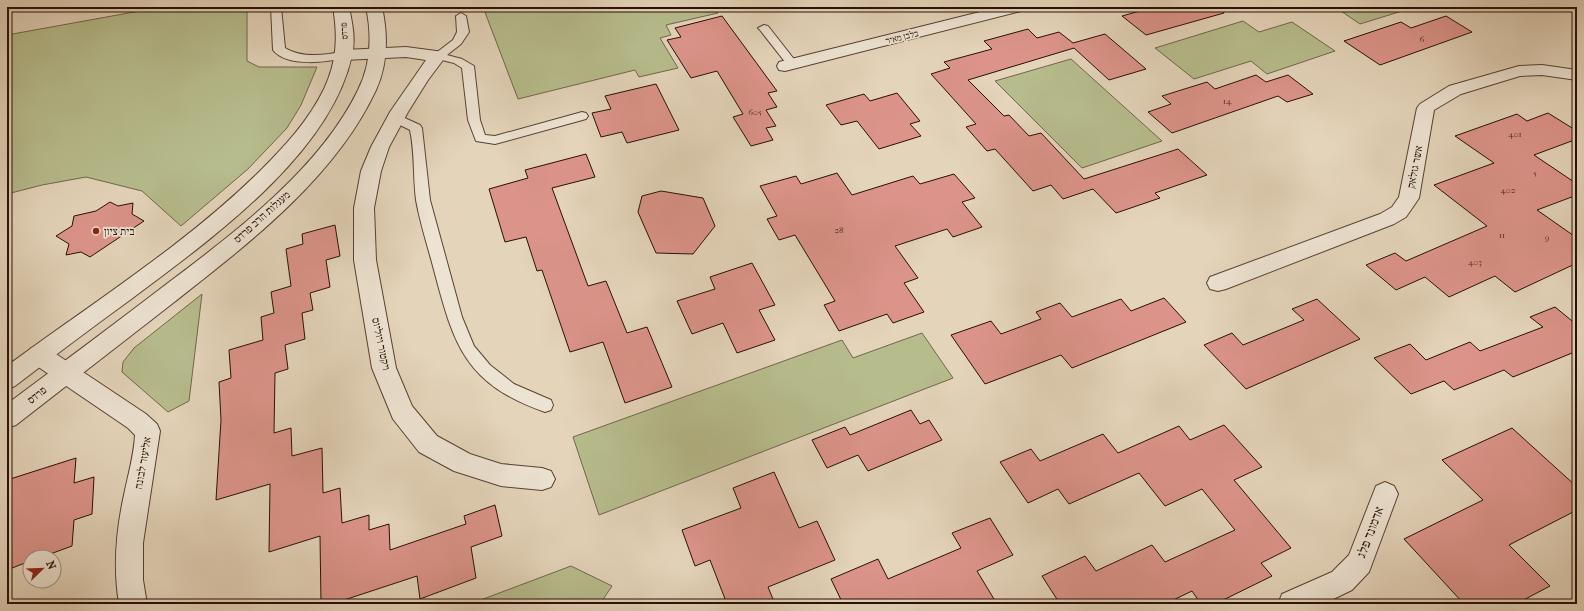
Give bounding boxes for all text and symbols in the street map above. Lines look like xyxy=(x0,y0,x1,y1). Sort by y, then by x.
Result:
street label: פרדס xyxy=(338,22,350,40)
street label: בלבן מאיר xyxy=(885,28,920,46)
house number: 6 xyxy=(1420,34,1425,44)
house number: 14 xyxy=(1223,96,1232,106)
house number: 605 xyxy=(748,107,762,117)
house number: 401 xyxy=(1508,129,1522,139)
street label: אשר גולאק xyxy=(1404,144,1426,190)
house number: 5 xyxy=(1533,168,1537,178)
house number: 402 xyxy=(1501,185,1516,195)
street label: מעגלות הרב פרדס xyxy=(231,188,293,246)
place label: בית ציון xyxy=(104,225,135,238)
house number: 28 xyxy=(834,225,844,235)
marker: בית ציון xyxy=(91,226,101,236)
house number: 11 xyxy=(1499,230,1505,240)
house number: 9 xyxy=(1545,232,1550,242)
house number: 403 xyxy=(1468,257,1482,267)
street label: ויקטור ויוליוס xyxy=(369,316,393,372)
street label: פרדס xyxy=(25,383,50,407)
street label: אליעזר לבונה xyxy=(132,436,154,490)
street label: אדמונד פלג xyxy=(1353,504,1387,560)
north arrow xyxy=(22,549,62,589)
text: N xyxy=(43,559,59,572)

